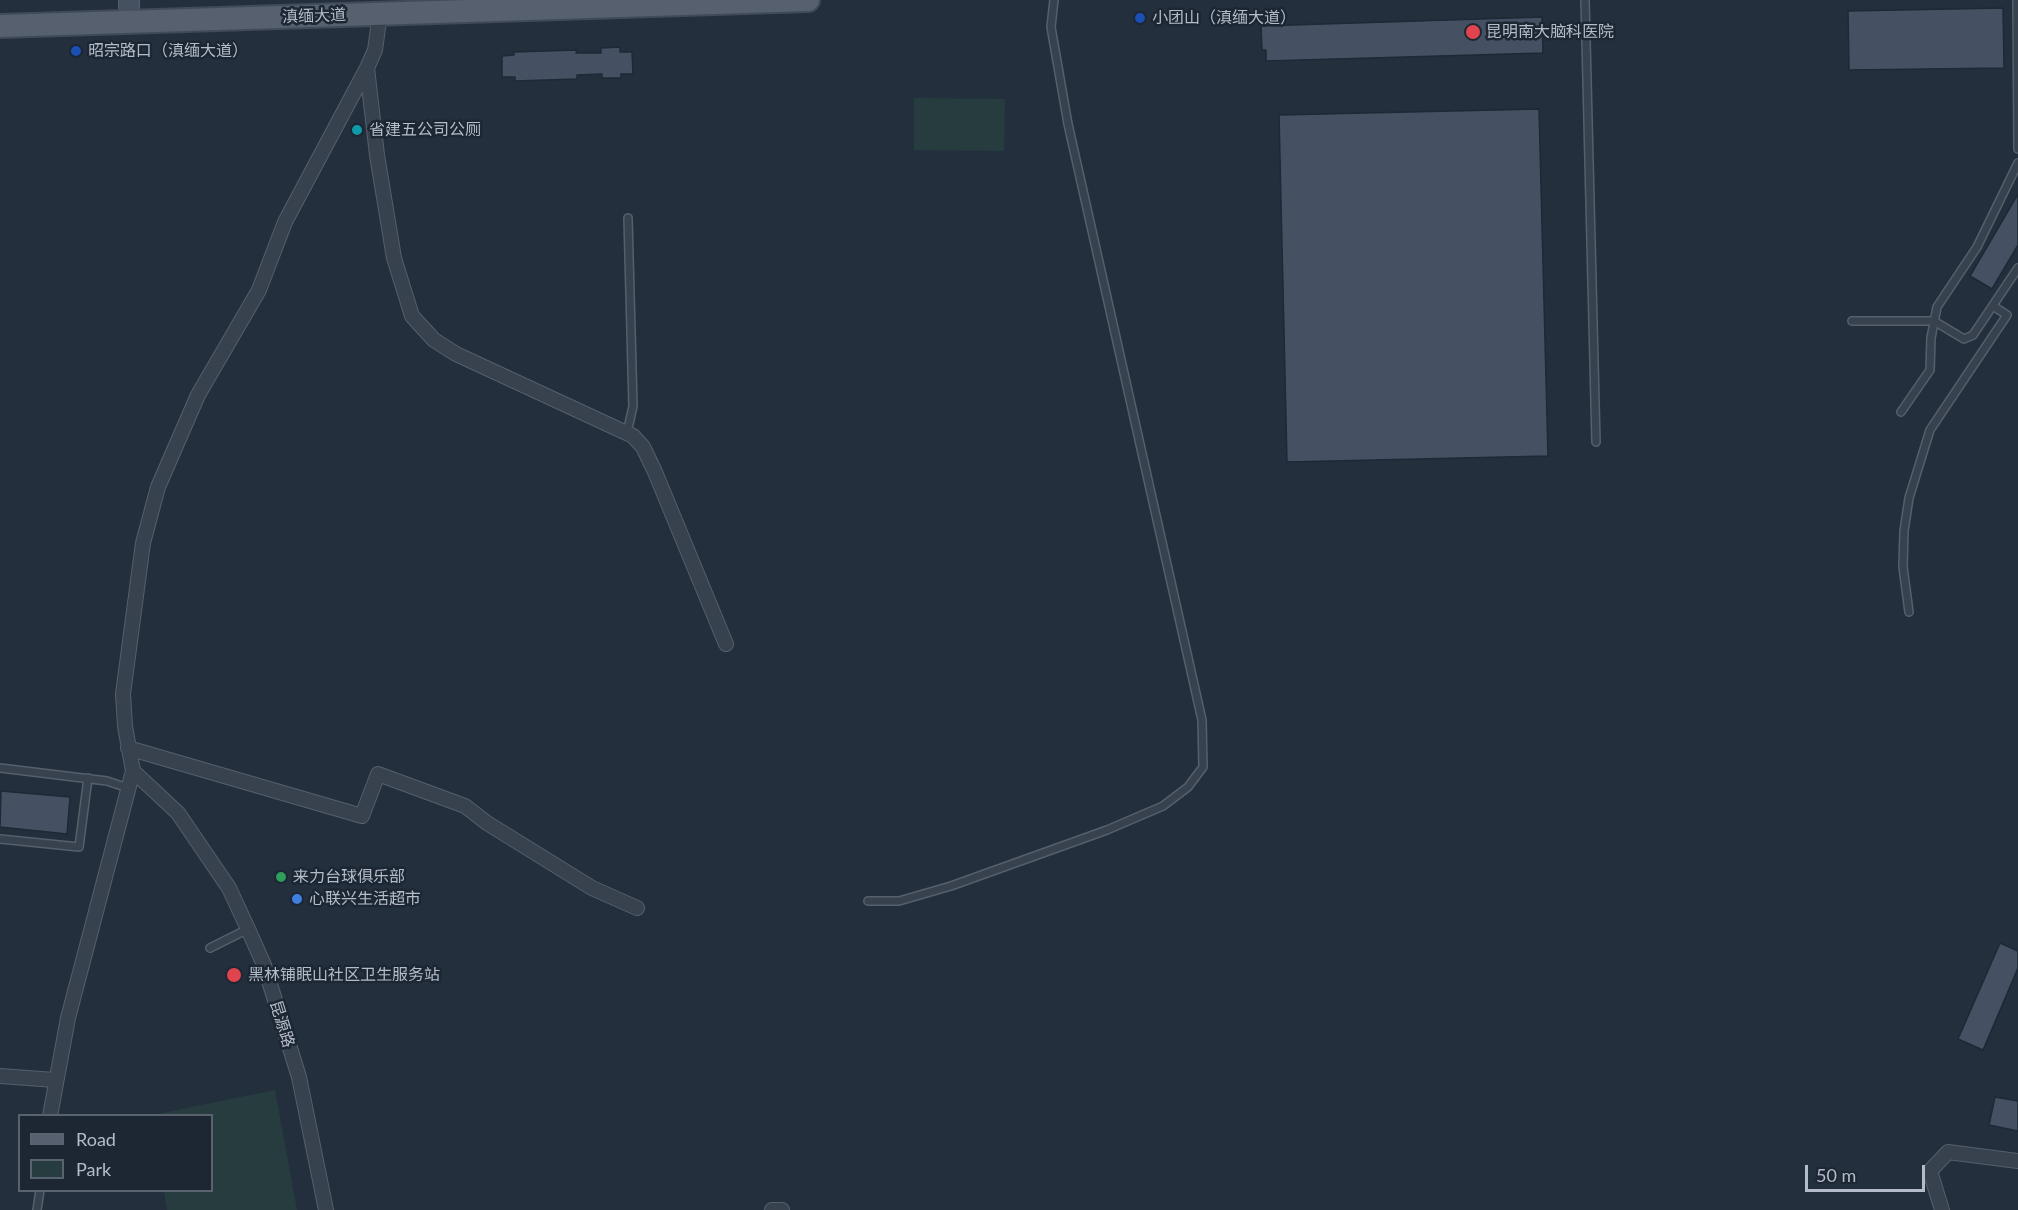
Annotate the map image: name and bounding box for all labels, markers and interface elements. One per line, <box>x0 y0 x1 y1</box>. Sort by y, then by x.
street label: 滇缅大道 <box>282 5 346 27</box>
place label: 小团山（滇缅大道） <box>1152 8 1296 28</box>
marker: 小团山（滇缅大道） <box>1133 11 1147 25</box>
place label: 昆明南大脑科医院 <box>1486 22 1614 42</box>
marker: 昆明南大脑科医院 <box>1464 23 1482 41</box>
place label: 昭宗路口（滇缅大道） <box>88 41 248 61</box>
marker: 昭宗路口（滇缅大道） <box>69 44 83 58</box>
place label: 省建五公司公厕 <box>369 120 481 140</box>
marker: 省建五公司公厕 <box>350 123 364 137</box>
place label: 来力台球俱乐部 <box>293 867 405 887</box>
marker: 来力台球俱乐部 <box>274 870 288 884</box>
place label: 心联兴生活超市 <box>309 889 421 909</box>
marker: 心联兴生活超市 <box>290 892 304 906</box>
place label: 黑林铺眠山社区卫生服务站 <box>248 965 440 985</box>
marker: 黑林铺眠山社区卫生服务站 <box>225 966 243 984</box>
street label: 昆源路 <box>266 998 298 1050</box>
legend <box>18 1114 213 1192</box>
text: Road <box>76 1128 116 1150</box>
scale bar <box>1808 1153 1928 1191</box>
text: Park <box>76 1158 111 1180</box>
text: 50 m <box>1816 1164 1856 1186</box>

